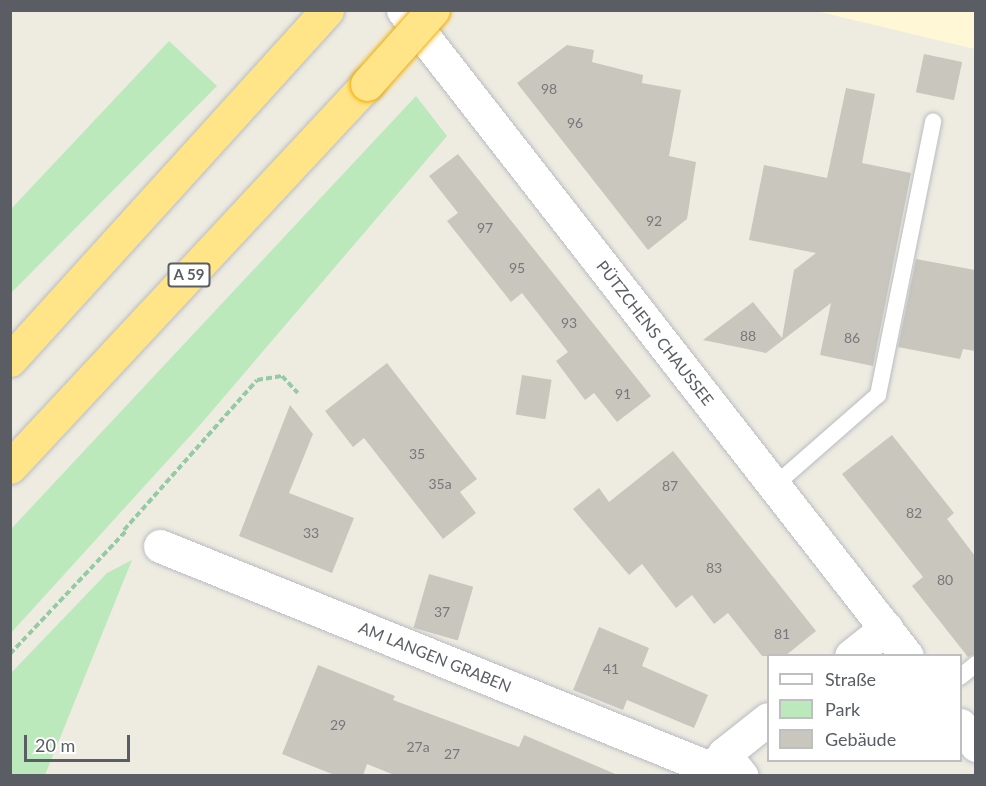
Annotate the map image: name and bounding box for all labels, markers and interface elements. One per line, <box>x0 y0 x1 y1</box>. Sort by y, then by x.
house number: 98 <box>541 81 557 97</box>
house number: 96 <box>567 115 583 131</box>
house number: 92 <box>646 213 662 229</box>
house number: 97 <box>477 220 493 236</box>
street label: PÜTZCHENS CHAUSSEE <box>593 257 717 409</box>
house number: 95 <box>509 260 525 276</box>
road number: A 59 <box>166 263 212 287</box>
house number: 93 <box>561 315 577 331</box>
house number: 88 <box>740 328 756 344</box>
house number: 86 <box>844 330 860 346</box>
house number: 91 <box>615 386 631 402</box>
house number: 35 <box>409 446 425 462</box>
house number: 35a <box>428 476 452 492</box>
house number: 87 <box>662 478 678 494</box>
house number: 82 <box>906 505 922 521</box>
house number: 33 <box>303 525 319 541</box>
house number: 83 <box>706 560 722 576</box>
house number: 80 <box>937 572 953 588</box>
house number: 37 <box>434 604 450 620</box>
street label: AM LANGEN GRABEN <box>356 618 514 696</box>
house number: 81 <box>774 626 790 642</box>
legend <box>767 654 962 762</box>
house number: 41 <box>603 661 619 677</box>
text: Straße <box>825 668 876 690</box>
text: Park <box>825 698 860 720</box>
house number: 29 <box>330 717 346 733</box>
scale bar <box>27 723 134 761</box>
text: Gebäude <box>825 728 896 750</box>
text: 20 m <box>35 734 75 756</box>
house number: 27a <box>406 739 430 755</box>
house number: 27 <box>444 746 460 762</box>

